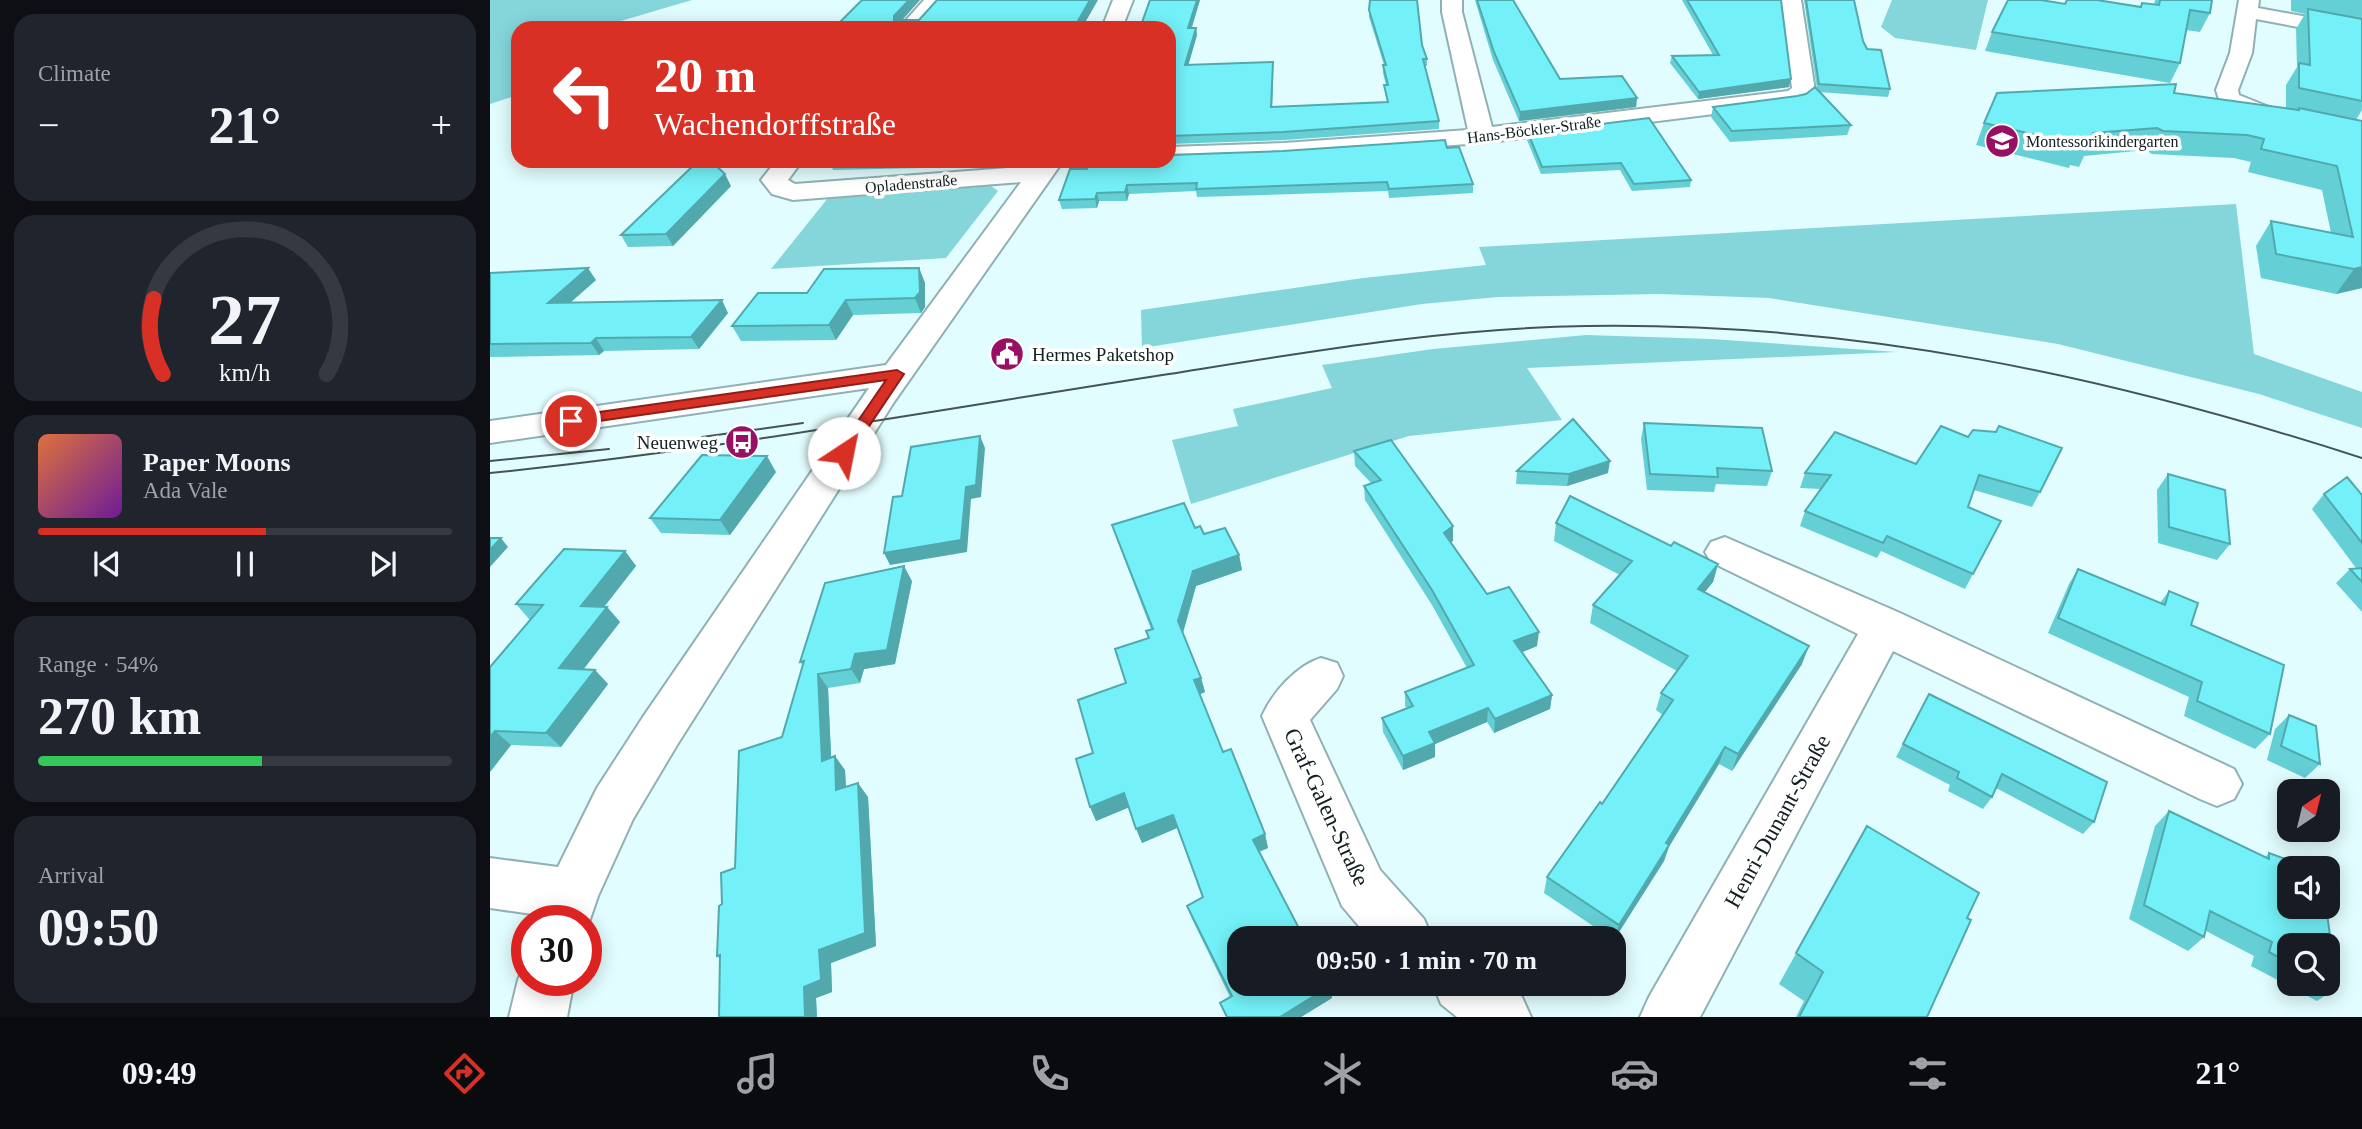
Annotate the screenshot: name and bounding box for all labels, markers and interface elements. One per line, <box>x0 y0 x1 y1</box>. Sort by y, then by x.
text: 20 m <box>654 48 756 103</box>
icon: left <box>539 49 630 140</box>
text: Climate <box>38 61 111 86</box>
text: 21° <box>209 97 281 154</box>
text: − <box>38 104 59 146</box>
text: + <box>431 104 452 146</box>
text: Wachendorffstraße <box>654 106 896 142</box>
street label: Hans-Böckler-Straße <box>1466 113 1602 146</box>
school or university icon: Montessorikindergarten <box>1983 122 2021 160</box>
place label: Montessorikindergarten <box>2026 133 2179 151</box>
street label: Opladenstraße <box>864 171 958 197</box>
text: 27 <box>209 279 281 360</box>
public building icon: Hermes Paketshop <box>988 335 1026 373</box>
place label: Hermes Paketshop <box>1032 344 1174 365</box>
text: km/h <box>219 359 271 386</box>
pin <box>541 391 601 451</box>
icon: arrive <box>552 402 590 440</box>
position arrow <box>807 416 881 490</box>
bus stop icon: Neuenweg <box>723 423 761 461</box>
place label: Neuenweg <box>637 432 718 453</box>
text: Paper Moons <box>143 448 291 477</box>
text: Ada Vale <box>143 478 228 503</box>
icon: previous <box>88 545 126 583</box>
icon: pause <box>226 545 264 583</box>
icon: next <box>364 545 402 583</box>
text: Range · 54% <box>38 652 158 677</box>
text: 270 km <box>38 688 201 745</box>
street label: Graf-Galen-Straße <box>1279 724 1374 890</box>
street label: Henri-Dunant-Straße <box>1719 730 1835 912</box>
north arrow <box>2277 779 2340 842</box>
map controls <box>2277 779 2340 996</box>
button: sound <box>2277 856 2340 919</box>
text: Arrival <box>38 863 104 888</box>
text: 09:50 <box>38 899 159 956</box>
speed limit sign: 30 <box>511 905 602 996</box>
button: search <box>2277 933 2340 996</box>
text: 09:50 · 1 min · 70 m <box>1316 946 1537 975</box>
icon: directions <box>440 1049 489 1098</box>
icon: music <box>733 1049 782 1098</box>
icon: phone <box>1025 1049 1074 1098</box>
icon: climate <box>1318 1049 1367 1098</box>
icon: car <box>1610 1049 1659 1098</box>
icon: filters <box>1903 1049 1952 1098</box>
text: 09:49 <box>122 1055 196 1091</box>
text: 21° <box>2195 1055 2240 1091</box>

